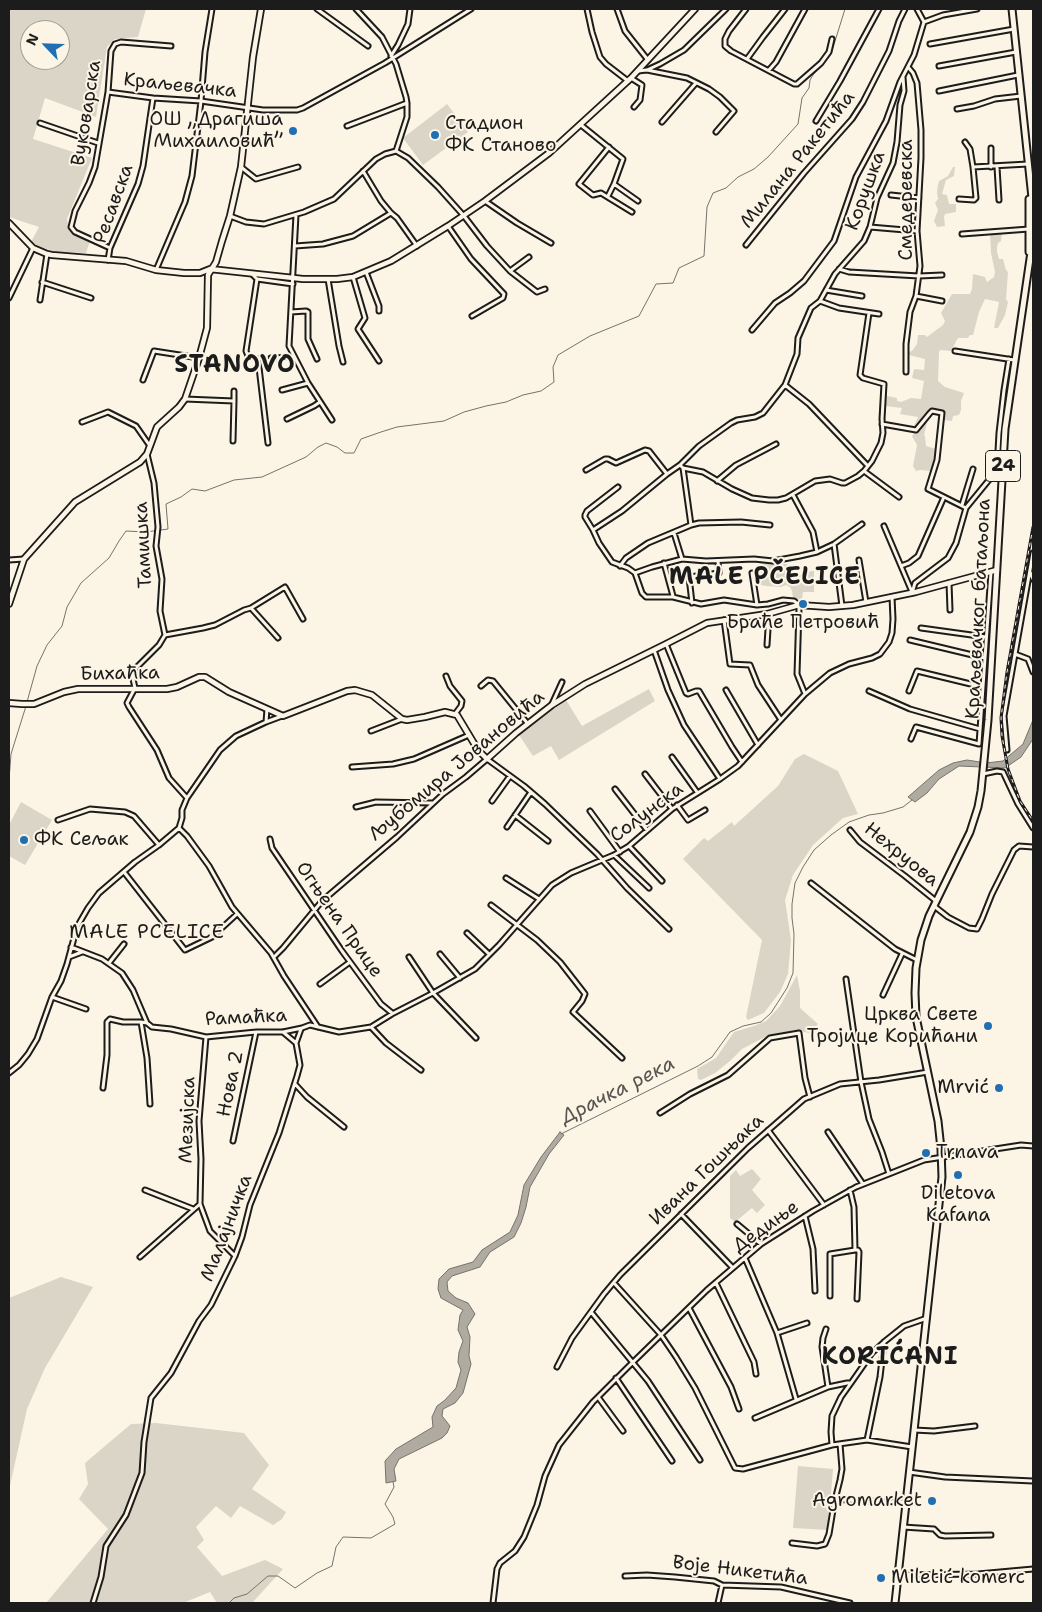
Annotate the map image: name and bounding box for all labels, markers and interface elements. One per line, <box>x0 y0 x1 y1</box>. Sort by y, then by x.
north arrow <box>20 20 70 70</box>
text: N <box>22 31 43 48</box>
street label: Вуковарска <box>67 59 107 167</box>
street label: Краљевачка <box>122 69 238 103</box>
street label: Милана Ракетића <box>736 87 860 233</box>
place label: ОШ „Драгиша Михаиловић” <box>150 109 283 153</box>
place label: Стадион ФК Станово <box>445 113 556 157</box>
marker: ОШ „Драгиша Михаиловић” <box>287 125 299 137</box>
marker: Стадион ФК Станово <box>429 129 441 141</box>
street label: Смедеревска <box>896 139 918 261</box>
street label: Корушка <box>841 148 891 234</box>
street label: Ресавска <box>89 161 139 247</box>
district label: STANOVO <box>173 352 297 380</box>
road number: 24 <box>986 451 1020 482</box>
street label: Краљевачког батаљона <box>962 498 996 720</box>
street label: Тамишка <box>130 501 158 589</box>
district label: MALE PČELICE <box>668 564 862 592</box>
marker: Браће Петровић <box>797 598 809 610</box>
place label: Браће Петровић <box>727 612 879 634</box>
street label: Бихаћка <box>80 662 160 686</box>
street label: Љубомира Јовановића <box>364 686 550 846</box>
street label: Солунска <box>606 778 688 848</box>
street label: Нехруова <box>859 818 943 892</box>
place label: ФК Сељак <box>34 829 129 851</box>
marker: ФК Сељак <box>18 834 30 846</box>
street label: Огњена Прице <box>291 858 387 982</box>
district label: MALE PCELICE <box>67 921 227 945</box>
street label: Рамаћка <box>204 1004 288 1032</box>
place label: Црква Свете Тројице Корићани <box>807 1004 978 1048</box>
marker: Црква Свете Тројице Корићани <box>982 1020 994 1032</box>
street label: Нова 2 <box>213 1049 249 1119</box>
water label: Драчка река <box>557 1052 679 1130</box>
street label: Мезијска <box>175 1076 201 1164</box>
place label: Mrvić <box>937 1077 989 1099</box>
marker: Mrvić <box>993 1082 1005 1094</box>
street label: Ивана Гошњака <box>645 1110 769 1230</box>
place label: Trnava <box>936 1142 999 1164</box>
marker: Trnava <box>920 1147 932 1159</box>
marker: Diletova Kafana <box>952 1169 964 1181</box>
street label: Малајничка <box>196 1171 258 1285</box>
place label: Diletova Kafana <box>921 1183 995 1227</box>
street label: Дедиње <box>729 1196 803 1258</box>
district label: KORIĆANI <box>821 1344 959 1372</box>
place label: Agromarket <box>812 1490 922 1512</box>
marker: Agromarket <box>926 1495 938 1507</box>
street label: Воје Никетића <box>671 1551 809 1591</box>
place label: Miletić komerc <box>891 1567 1025 1589</box>
marker: Miletić komerc <box>875 1572 887 1584</box>

